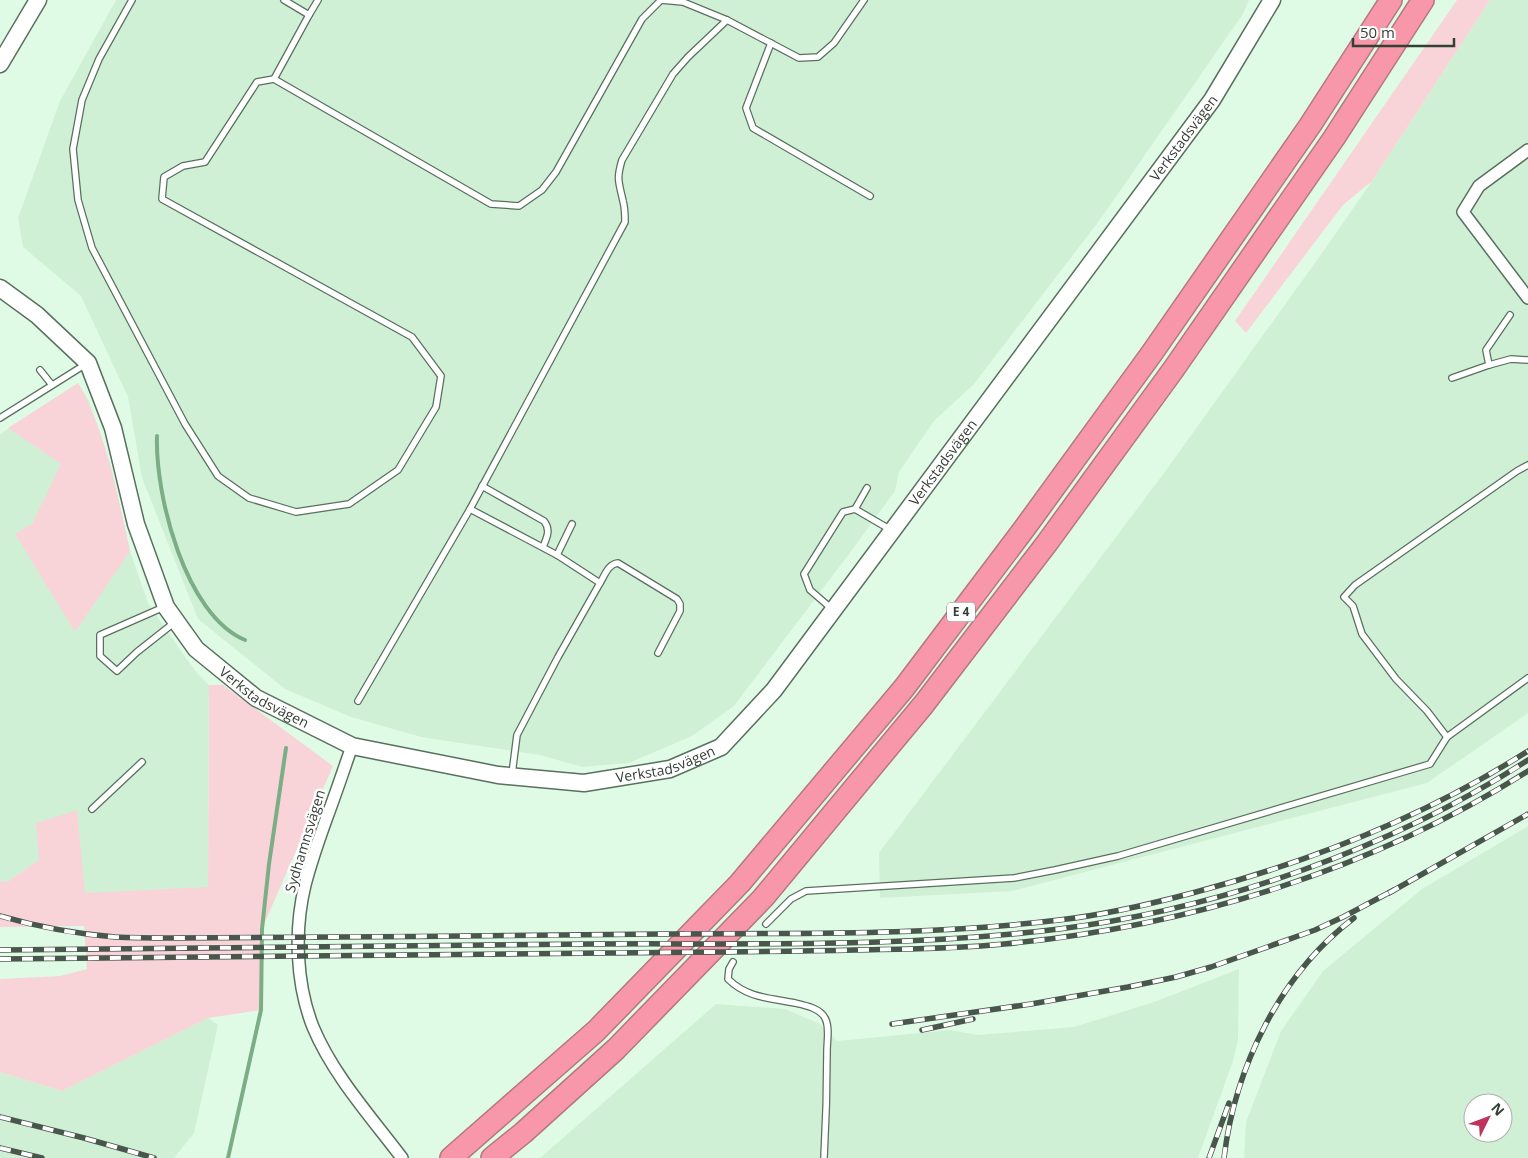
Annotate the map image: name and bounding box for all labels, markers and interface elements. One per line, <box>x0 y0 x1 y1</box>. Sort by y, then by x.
scale bar <box>1353 15 1454 47</box>
text: 50 m <box>1360 22 1395 42</box>
street label: Verkstadsvägen <box>1145 91 1222 185</box>
street label: Verkstadsvägen <box>904 415 981 509</box>
road number: E 4 <box>947 602 975 622</box>
street label: Verkstadsvägen <box>215 662 312 732</box>
street label: Verkstadsvägen <box>614 741 718 787</box>
street label: Sydhamnsvägen <box>280 787 329 895</box>
north arrow <box>1463 1093 1513 1143</box>
text: N <box>1487 1098 1509 1120</box>

